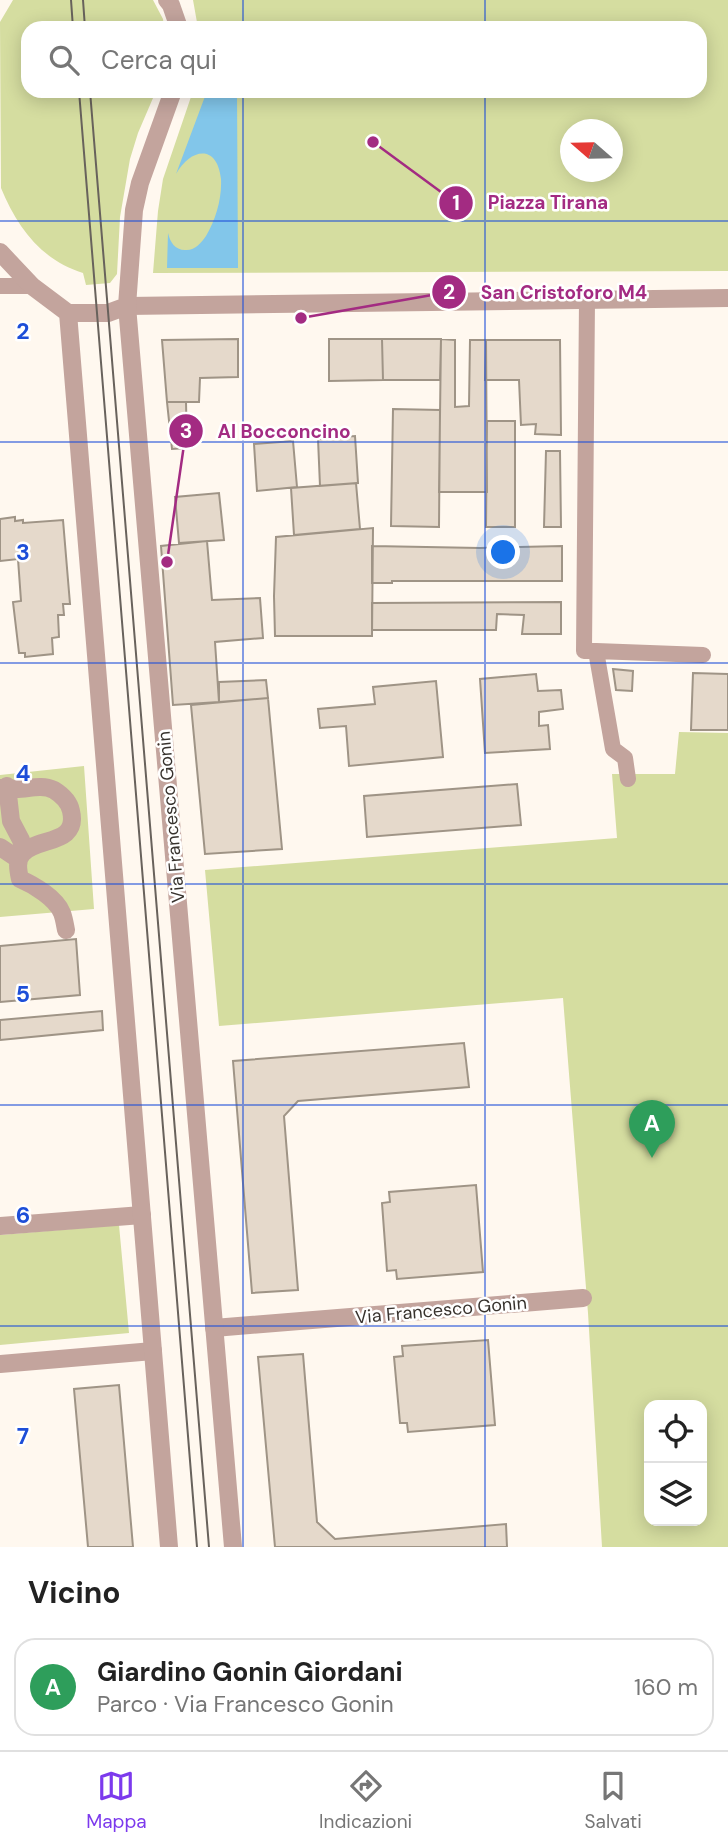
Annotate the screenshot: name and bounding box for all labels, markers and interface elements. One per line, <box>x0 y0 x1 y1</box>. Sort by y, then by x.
search box <box>21 21 707 98</box>
icon: search <box>45 41 83 79</box>
text: Cerca qui <box>101 43 217 77</box>
north arrow <box>560 119 623 182</box>
callout: Piazza Tirana <box>439 183 622 223</box>
text: 1 <box>452 189 460 217</box>
text: Piazza Tirana <box>488 190 608 215</box>
callout: San Cristoforo M4 <box>432 272 661 312</box>
text: 2 <box>443 278 455 306</box>
text: San Cristoforo M4 <box>481 280 647 305</box>
text: 2 <box>16 316 30 346</box>
callout: Al Bocconcino <box>168 411 365 451</box>
text: 3 <box>180 417 192 445</box>
text: Al Bocconcino <box>217 419 351 444</box>
your location <box>486 535 520 569</box>
text: 3 <box>16 537 30 567</box>
street label: Via Francesco Gonin <box>152 730 190 904</box>
text: 4 <box>16 758 31 788</box>
text: 5 <box>16 979 30 1009</box>
pin: A <box>629 1100 675 1158</box>
text: 6 <box>16 1200 30 1230</box>
street label: Via Francesco Gonin <box>354 1291 528 1329</box>
map controls <box>644 1400 707 1526</box>
button: locate <box>644 1400 707 1463</box>
text: 7 <box>17 1421 29 1451</box>
button: layers <box>644 1463 707 1526</box>
text: Vicino <box>28 1573 121 1612</box>
text: Giardino Gonin Giordani <box>97 1655 403 1689</box>
text: A <box>45 1672 61 1702</box>
text: 160 m <box>634 1672 698 1702</box>
text: Parco · Via Francesco Gonin <box>97 1689 394 1719</box>
tab: Mappa <box>86 1767 147 1834</box>
tab: Indicazioni <box>319 1767 412 1834</box>
tab: Salvati <box>585 1767 642 1834</box>

